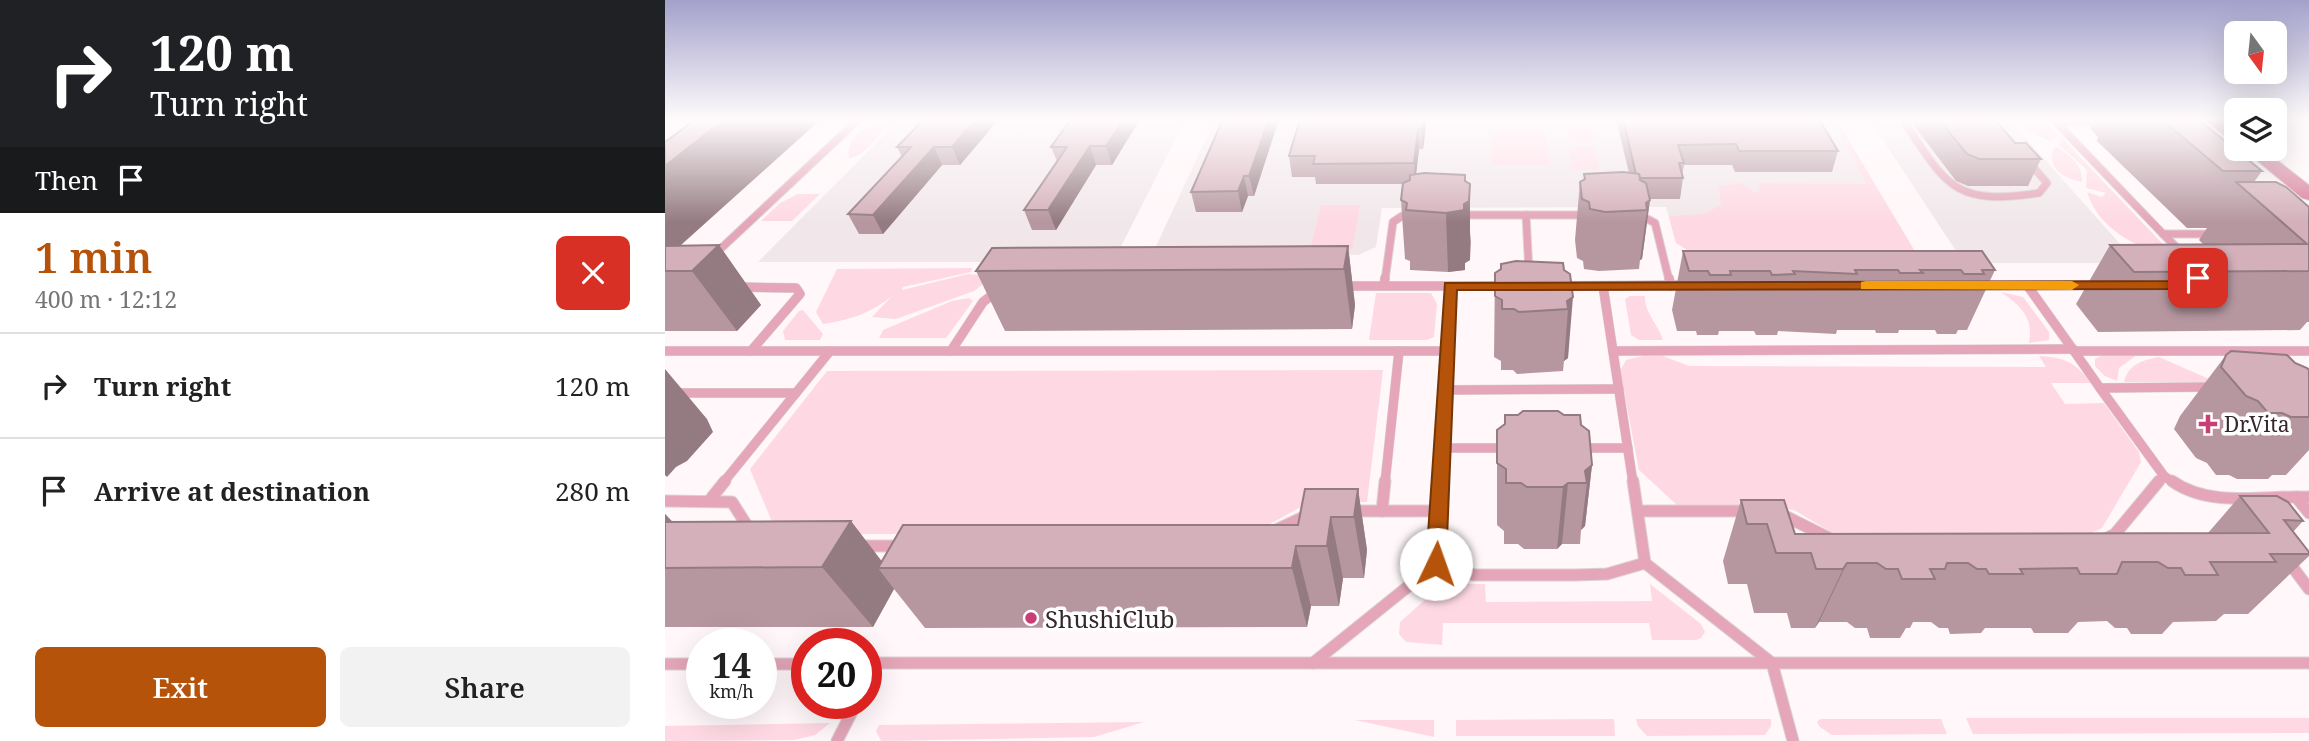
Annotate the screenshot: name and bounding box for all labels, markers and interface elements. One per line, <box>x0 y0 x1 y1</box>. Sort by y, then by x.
text: 120 m <box>150 19 294 85</box>
north arrow <box>2224 21 2287 84</box>
map controls <box>2224 21 2287 161</box>
icon: right <box>35 28 126 119</box>
text: Turn right <box>150 82 308 125</box>
button: layers <box>2224 98 2287 161</box>
icon: arrive <box>112 161 150 199</box>
text: Then <box>35 162 98 198</box>
text: 1 min <box>35 228 152 285</box>
button: close <box>556 236 630 310</box>
pin <box>2168 248 2228 308</box>
icon: arrive <box>2179 259 2217 297</box>
text: 400 m · 12:12 <box>35 283 177 315</box>
icon: right <box>35 367 73 405</box>
text: Turn right <box>94 368 231 404</box>
text: 120 m <box>555 368 630 404</box>
place label: Dr.Vita <box>2224 410 2289 438</box>
marker: Dr.Vita <box>2198 414 2218 434</box>
icon: arrive <box>35 472 73 510</box>
text: Arrive at destination <box>94 473 370 509</box>
text: 280 m <box>555 473 630 509</box>
position arrow <box>1399 527 1473 601</box>
place label: ShushiClub <box>1045 602 1174 635</box>
marker: ShushiClub <box>1023 610 1039 626</box>
speed limit sign: 20 <box>791 628 882 719</box>
text: 14 <box>712 641 751 688</box>
button: Exit <box>35 647 326 727</box>
button: Share <box>340 647 630 727</box>
text: km/h <box>709 679 754 703</box>

